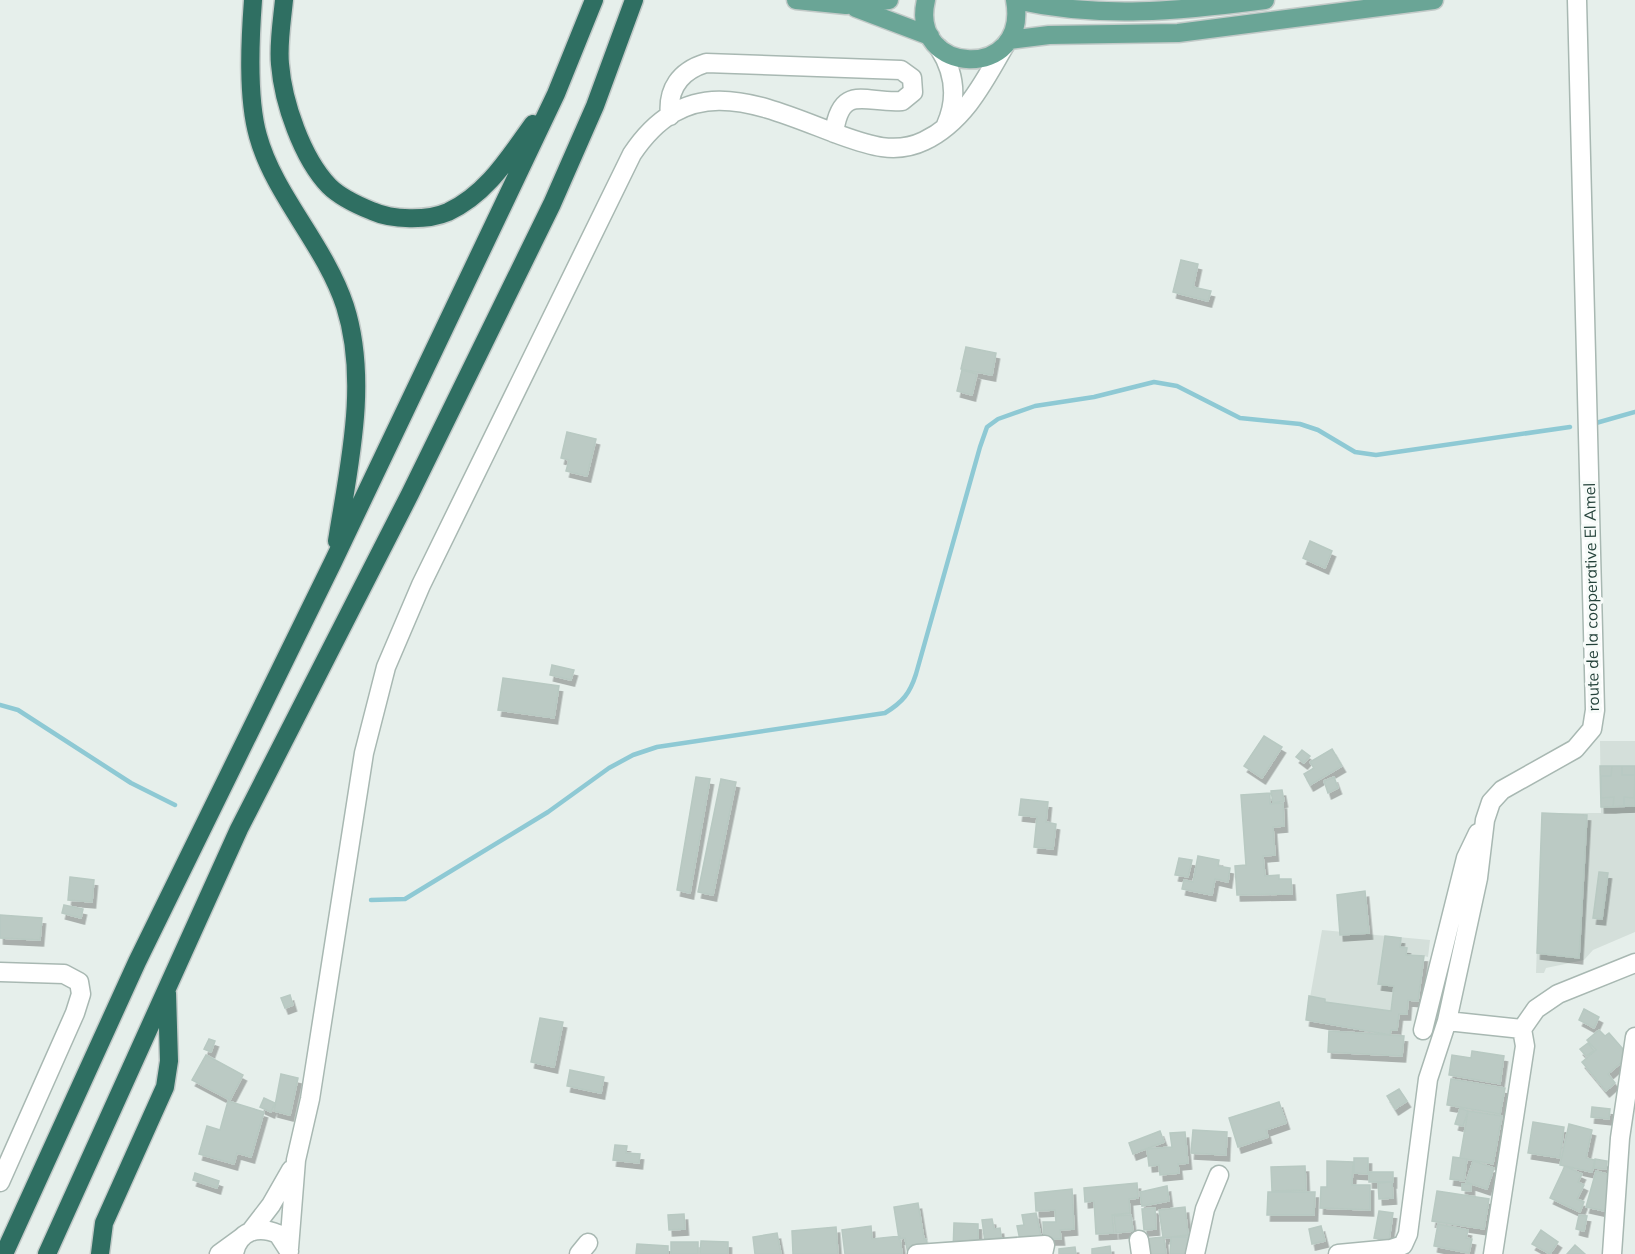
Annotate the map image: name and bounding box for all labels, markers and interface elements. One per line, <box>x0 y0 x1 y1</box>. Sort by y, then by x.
street label: route de la cooperative El Amel <box>1579 483 1603 711</box>

